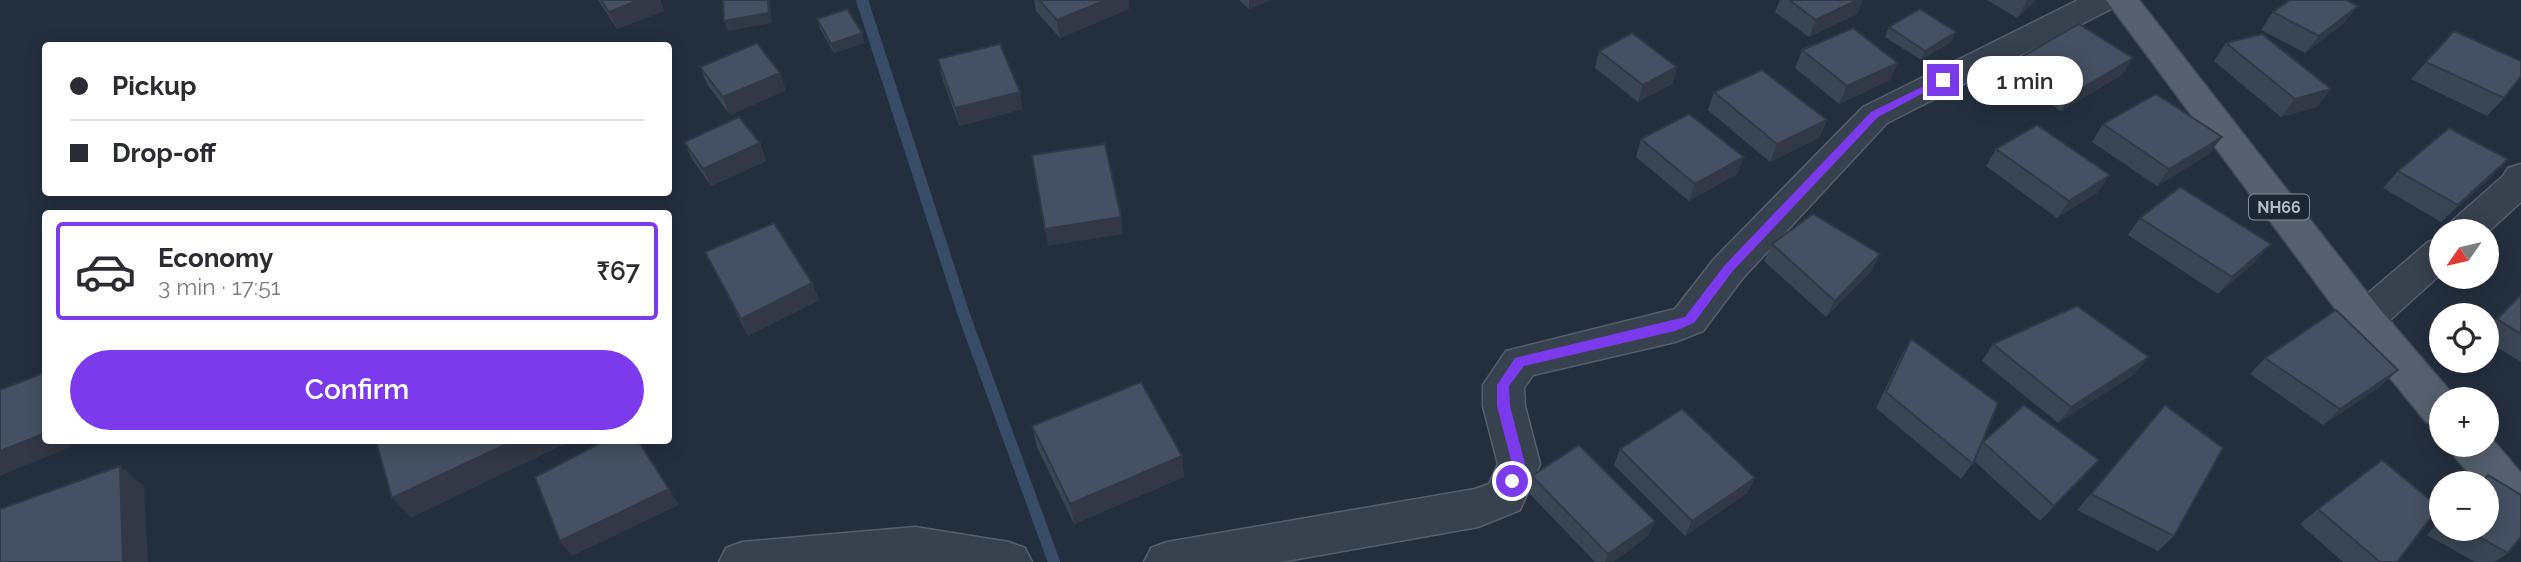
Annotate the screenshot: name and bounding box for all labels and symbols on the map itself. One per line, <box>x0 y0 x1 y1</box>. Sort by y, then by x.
callout: 1 min <box>1968 56 2083 104</box>
route end <box>1927 64 1959 96</box>
road number: NH66 <box>2249 195 2309 220</box>
north arrow <box>2429 219 2499 289</box>
route start <box>1496 465 1528 497</box>

